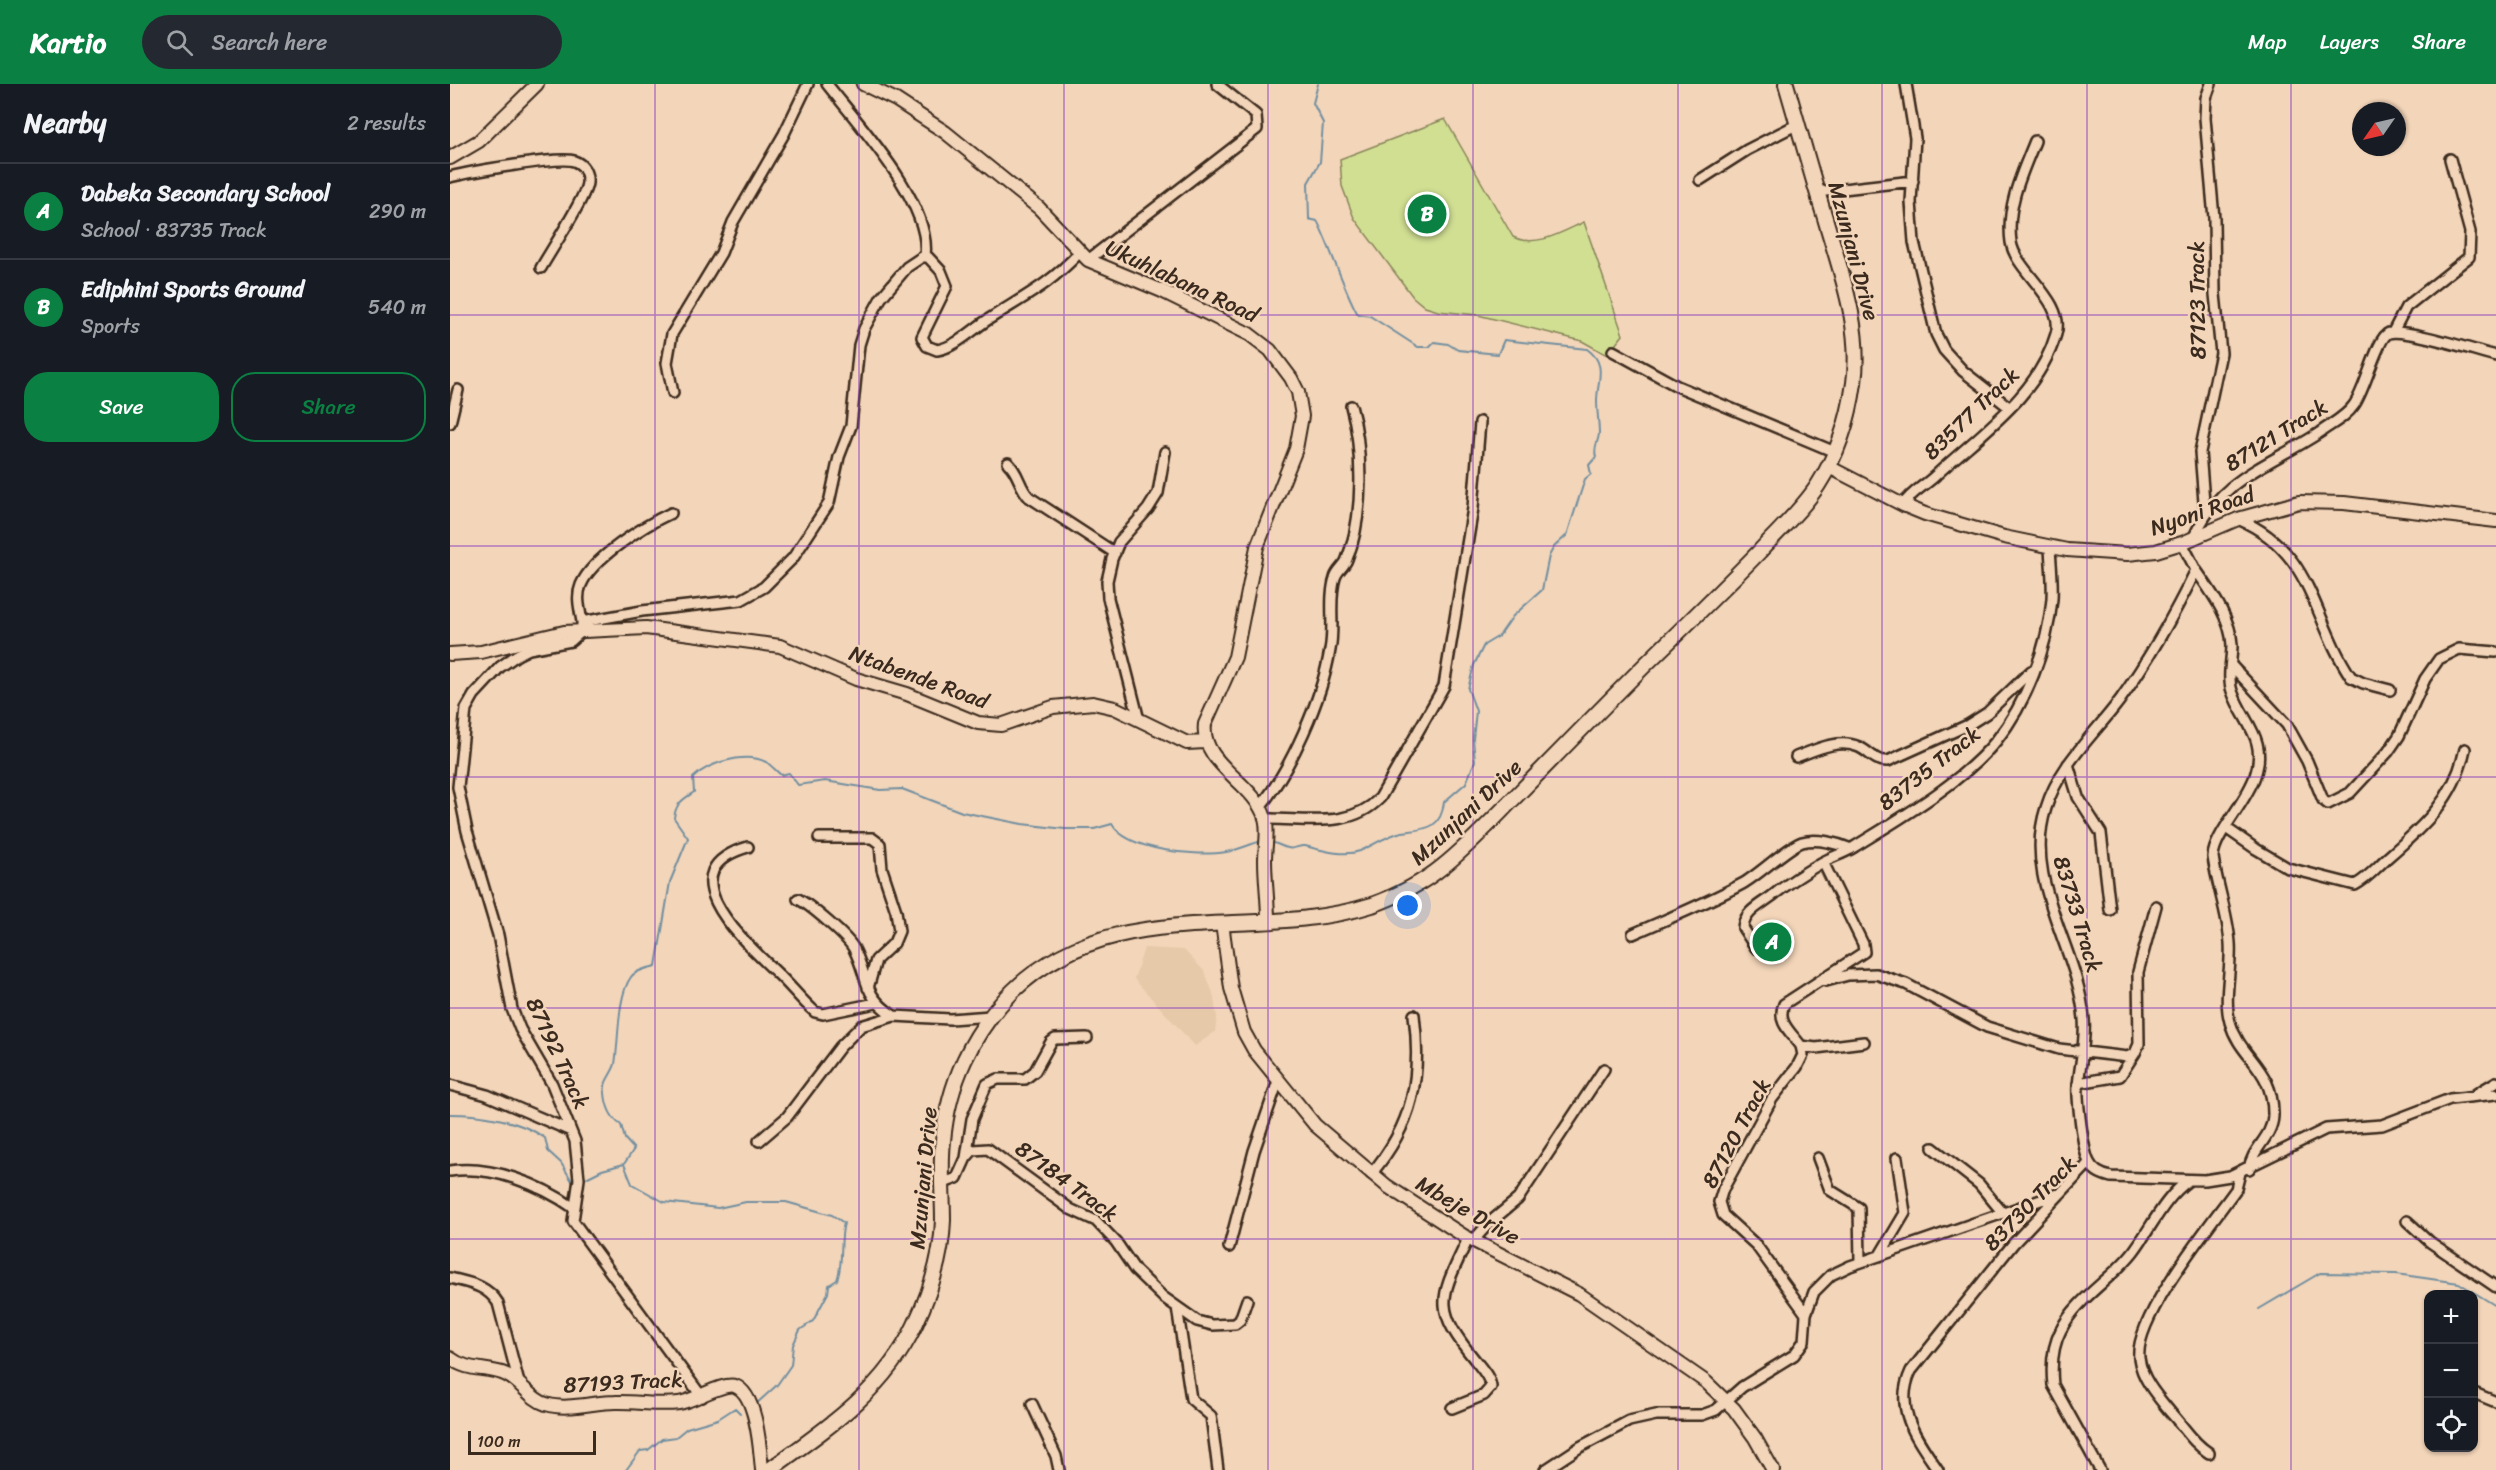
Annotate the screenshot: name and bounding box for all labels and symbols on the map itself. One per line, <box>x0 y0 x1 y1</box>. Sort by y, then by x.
north arrow <box>2352 102 2406 156</box>
street label: Mzunjani Drive <box>1817 177 1891 325</box>
pin: B <box>1408 192 1446 236</box>
street label: Ukuhlabana Road <box>1099 228 1267 334</box>
street label: 87123 Track <box>2176 240 2218 360</box>
street label: 83577 Track <box>1913 356 2029 470</box>
street label: 87121 Track <box>2216 388 2336 482</box>
street label: Nyoni Road <box>2144 474 2261 547</box>
street label: Ntabende Road <box>844 634 996 721</box>
street label: 83735 Track <box>1869 715 1989 821</box>
street label: Mzunjani Drive <box>1400 749 1532 875</box>
street label: 83733 Track <box>2042 851 2114 977</box>
your location <box>1393 891 1422 920</box>
pin: A <box>1752 920 1792 964</box>
street label: 87192 Track <box>515 990 601 1116</box>
street label: 87120 Track <box>1690 1071 1782 1195</box>
street label: Mzunjani Drive <box>897 1105 949 1251</box>
street label: 87184 Track <box>1007 1130 1127 1232</box>
street label: 83730 Track <box>1973 1145 2087 1261</box>
street label: Mbeje Drive <box>1408 1164 1528 1256</box>
street label: 87193 Track <box>562 1359 684 1405</box>
scale bar <box>468 1428 596 1456</box>

